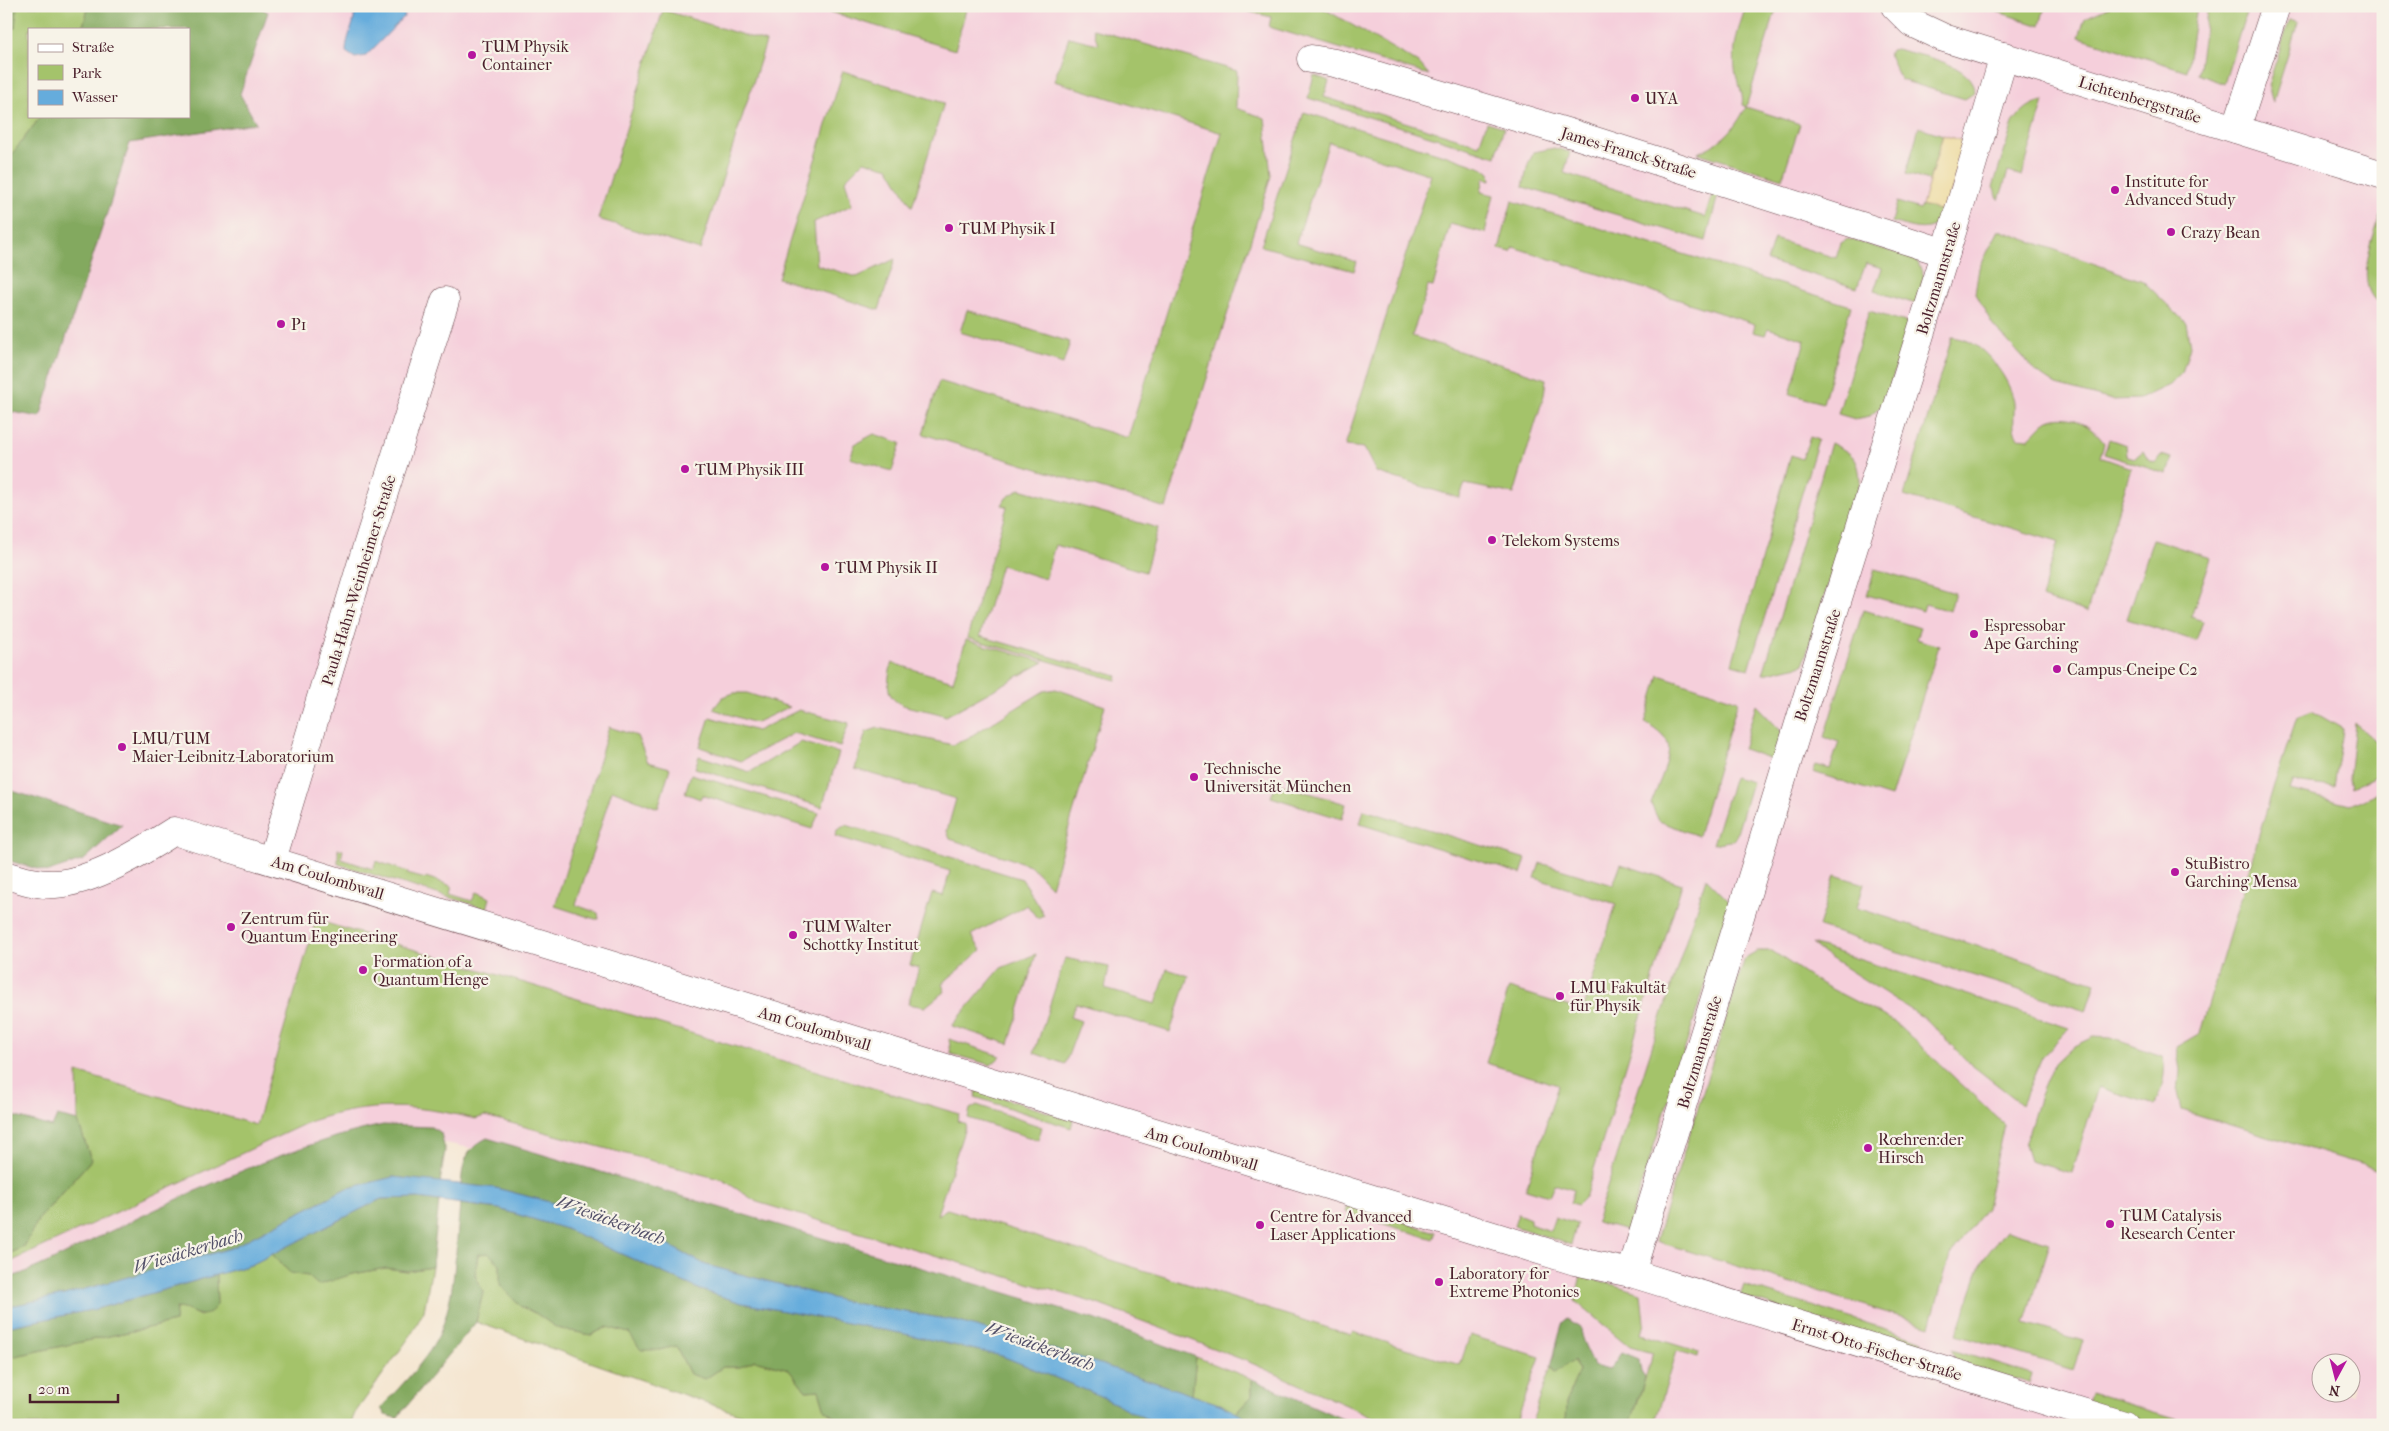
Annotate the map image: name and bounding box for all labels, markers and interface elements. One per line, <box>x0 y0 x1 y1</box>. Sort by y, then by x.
legend <box>28 28 190 118</box>
place label: TUM Physik Container <box>482 37 569 74</box>
text: Straße <box>72 38 115 56</box>
marker: TUM Physik Container <box>466 49 478 61</box>
text: Park <box>72 64 102 82</box>
street label: Lichtenbergstraße <box>2076 72 2203 127</box>
text: Wasser <box>71 88 118 106</box>
place label: UYA <box>1645 89 1679 108</box>
marker: UYA <box>1629 92 1641 104</box>
street label: James-Franck-Straße <box>1557 122 1699 182</box>
place label: Institute for Advanced Study <box>2124 172 2236 209</box>
marker: Institute for Advanced Study <box>2109 184 2121 196</box>
place label: TUM Physik I <box>959 219 1055 238</box>
street label: Boltzmannstraße <box>1912 219 1965 337</box>
marker: TUM Physik I <box>943 222 955 234</box>
place label: Crazy Bean <box>2181 223 2261 242</box>
marker: Crazy Bean <box>2165 226 2177 238</box>
place label: P1 <box>291 315 306 334</box>
marker: P1 <box>275 318 287 330</box>
place label: TUM Physik III <box>695 460 804 479</box>
marker: TUM Physik III <box>679 463 691 475</box>
street label: Paula-Hahn-Weinheimer-Straße <box>317 472 400 688</box>
place label: Telekom Systems <box>1502 531 1619 550</box>
marker: Telekom Systems <box>1486 534 1498 546</box>
place label: TUM Physik II <box>835 558 938 577</box>
marker: TUM Physik II <box>819 561 831 573</box>
street label: Boltzmannstraße <box>1790 606 1845 724</box>
place label: Espressobar Ape Garching <box>1983 616 2079 653</box>
marker: Espressobar Ape Garching <box>1968 628 1980 640</box>
place label: Campus-Cneipe C2 <box>2067 660 2198 679</box>
marker: Campus-Cneipe C2 <box>2051 663 2063 675</box>
place label: LMU/TUM Maier-Leibnitz-Laboratorium <box>132 729 335 766</box>
marker: LMU/TUM Maier-Leibnitz-Laboratorium <box>116 741 128 753</box>
place label: Technische Universität München <box>1204 759 1352 796</box>
marker: Technische Universität München <box>1188 771 1200 783</box>
street label: Am Coulombwall <box>268 851 387 904</box>
place label: StuBistro Garching Mensa <box>2185 854 2298 891</box>
marker: StuBistro Garching Mensa <box>2169 866 2181 878</box>
place label: Zentrum für Quantum Engineering <box>241 909 398 946</box>
place label: TUM Walter Schottky Institut <box>803 917 919 954</box>
marker: Zentrum für Quantum Engineering <box>225 921 237 933</box>
marker: TUM Walter Schottky Institut <box>787 929 799 941</box>
place label: Formation of a Quantum Henge <box>373 952 489 989</box>
marker: Formation of a Quantum Henge <box>357 964 369 976</box>
place label: LMU Fakultät für Physik <box>1570 978 1667 1015</box>
marker: LMU Fakultät für Physik <box>1554 990 1566 1002</box>
street label: Boltzmannstraße <box>1673 993 1726 1111</box>
street label: Am Coulombwall <box>755 1002 874 1055</box>
street label: Am Coulombwall <box>1142 1122 1261 1175</box>
place label: Rœhren:der Hirsch <box>1878 1130 1964 1167</box>
marker: Rœhren:der Hirsch <box>1862 1142 1874 1154</box>
water label: Wiesäckerbach <box>554 1191 668 1250</box>
place label: TUM Catalysis Research Center <box>2120 1206 2235 1243</box>
place label: Centre for Advanced Laser Applications <box>1270 1207 1412 1244</box>
marker: TUM Catalysis Research Center <box>2104 1218 2116 1230</box>
marker: Centre for Advanced Laser Applications <box>1254 1219 1266 1231</box>
water label: Wiesäckerbach <box>131 1225 246 1278</box>
place label: Laboratory for Extreme Photonics <box>1449 1264 1579 1301</box>
marker: Laboratory for Extreme Photonics <box>1433 1276 1445 1288</box>
street label: Ernst-Otto-Fischer-Straße <box>1790 1315 1964 1384</box>
water label: Wiesäckerbach <box>983 1317 1097 1376</box>
north arrow <box>2312 1354 2362 1404</box>
scale bar <box>30 1371 118 1403</box>
text: 20 m <box>38 1380 70 1398</box>
text: N <box>2328 1381 2341 1399</box>

